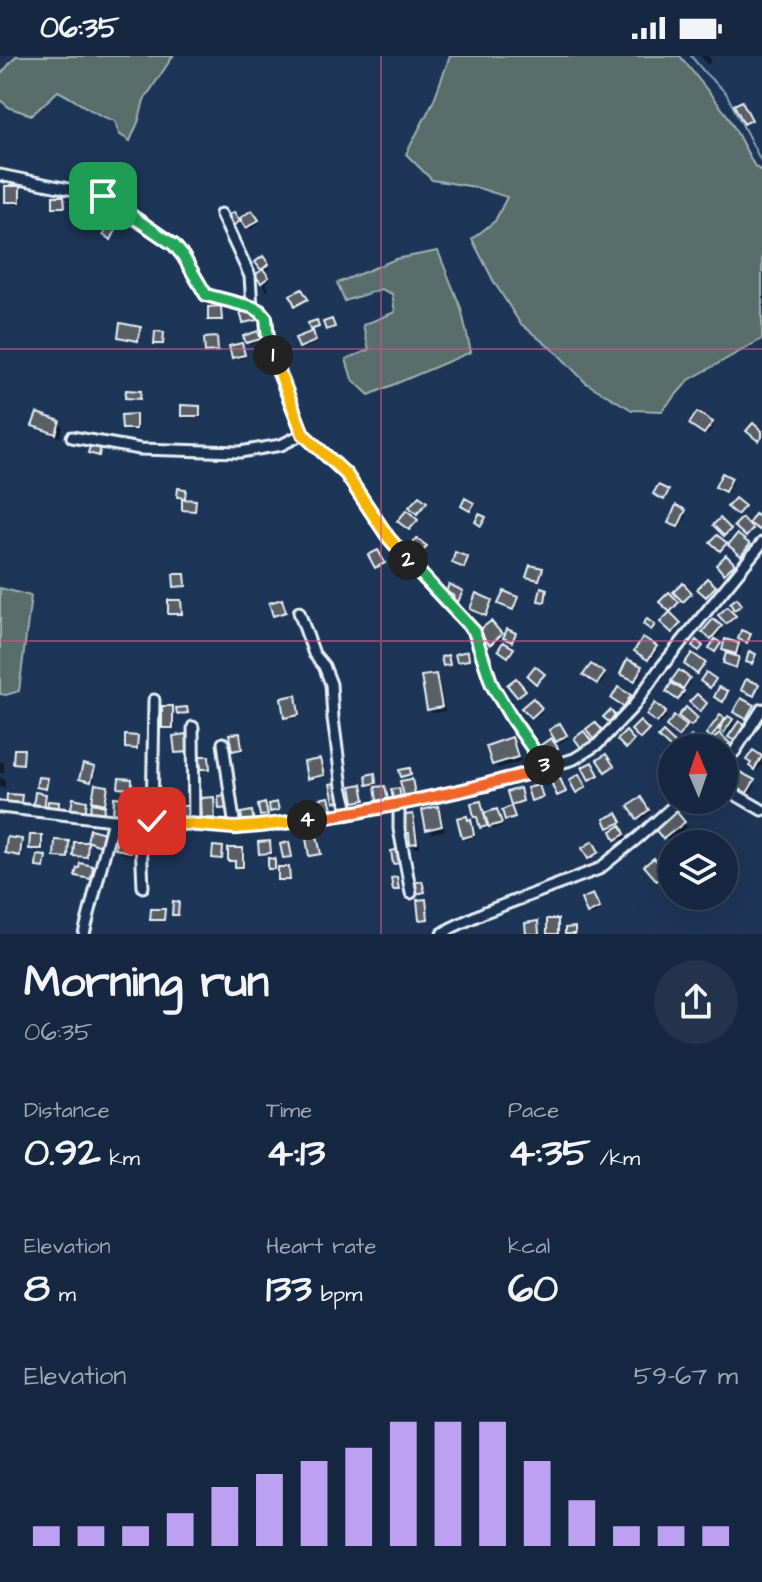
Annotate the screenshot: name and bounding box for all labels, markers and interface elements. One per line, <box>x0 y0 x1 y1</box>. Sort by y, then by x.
text: 06:35 <box>40 7 119 49</box>
pin <box>69 162 137 230</box>
icon: arrive <box>81 174 125 218</box>
pin: 1 <box>253 335 293 375</box>
text: 1 <box>272 339 274 370</box>
pin: 2 <box>388 540 428 580</box>
text: 2 <box>402 544 414 575</box>
north arrow <box>658 734 738 814</box>
map controls <box>658 734 738 910</box>
pin: 3 <box>524 745 564 785</box>
text: 3 <box>538 749 550 780</box>
pin <box>118 787 186 855</box>
icon: check <box>130 799 174 843</box>
pin: 4 <box>287 800 327 840</box>
text: 4 <box>300 804 314 835</box>
button: layers <box>658 830 738 910</box>
text: Morning run <box>24 953 269 1014</box>
button: share <box>654 960 738 1044</box>
text: 06:35 <box>24 1014 93 1050</box>
text: Distance <box>24 1095 110 1126</box>
text: Time <box>266 1095 312 1126</box>
text: Pace <box>508 1095 559 1126</box>
text: 0.92 <box>24 1126 101 1181</box>
text: 4:13 <box>266 1126 325 1181</box>
text: 4:35 <box>508 1126 591 1181</box>
text: km <box>101 1143 140 1174</box>
text: /km <box>591 1143 640 1174</box>
text: Elevation <box>24 1231 111 1262</box>
text: Heart rate <box>266 1231 376 1262</box>
text: kcal <box>508 1231 550 1262</box>
text: 8 <box>24 1262 50 1317</box>
text: 133 <box>266 1262 312 1317</box>
text: 60 <box>508 1262 558 1317</box>
text: m <box>50 1279 76 1310</box>
text: bpm <box>312 1279 362 1310</box>
text: Elevation <box>24 1358 126 1394</box>
text: 59–67 m <box>634 1358 738 1394</box>

